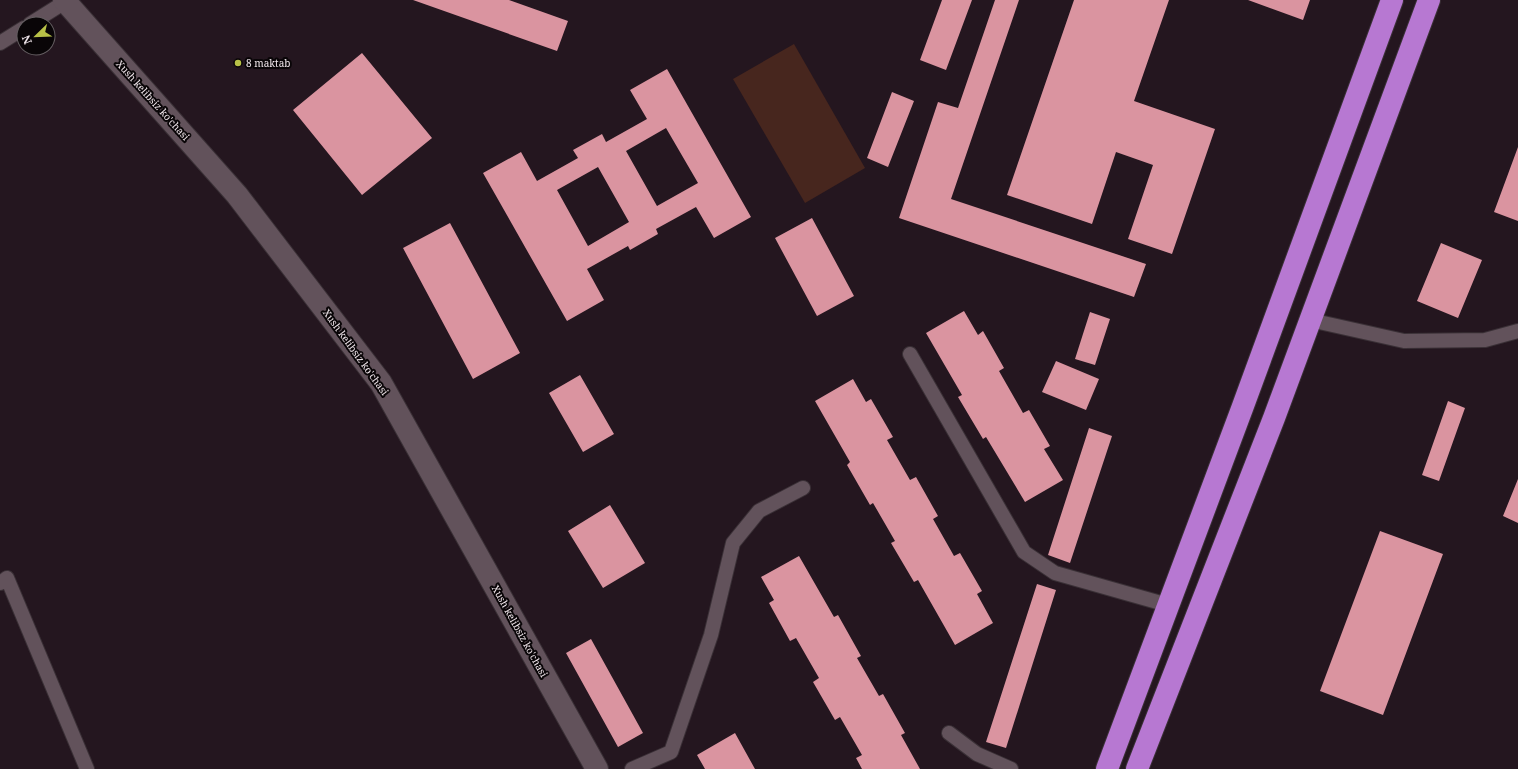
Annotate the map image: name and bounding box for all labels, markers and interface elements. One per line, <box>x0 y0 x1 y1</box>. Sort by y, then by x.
north arrow <box>16 16 56 56</box>
text: N <box>18 33 35 47</box>
place label: 8 maktab <box>246 56 290 70</box>
street label: Xush kelibsiz ko'chasi <box>113 57 193 144</box>
marker: 8 maktab <box>233 58 243 68</box>
street label: Xush kelibsiz ko'chasi <box>320 306 392 399</box>
street label: Xush kelibsiz ko'chasi <box>489 582 552 680</box>

